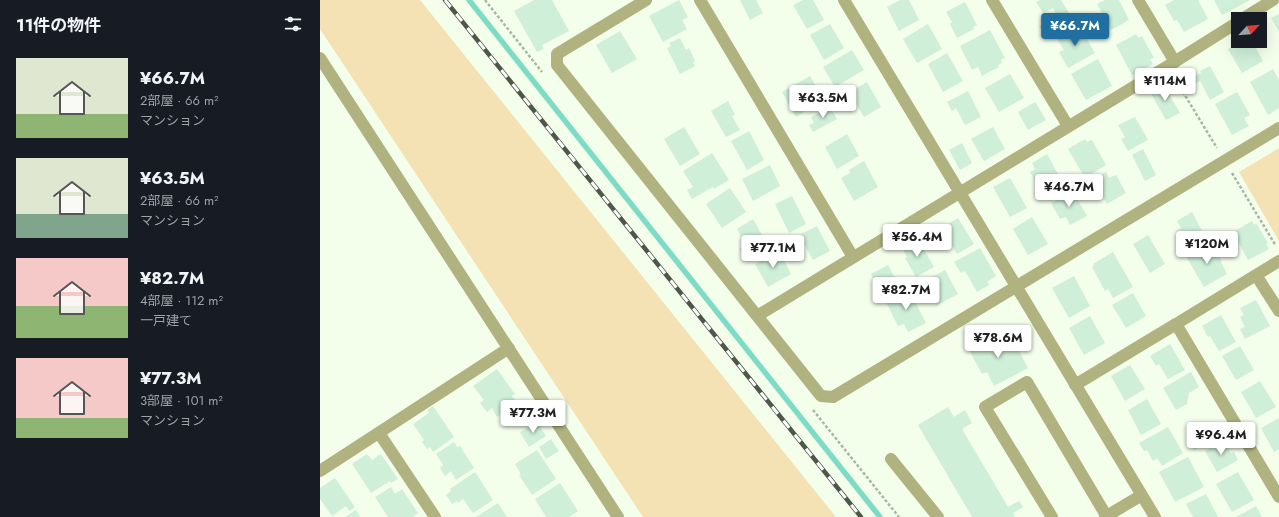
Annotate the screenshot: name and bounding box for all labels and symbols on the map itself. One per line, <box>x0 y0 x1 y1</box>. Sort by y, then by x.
north arrow <box>1231 12 1267 48</box>
pin: ¥66.7M <box>1042 13 1108 47</box>
pin: ¥114M <box>1137 68 1193 102</box>
pin: ¥63.5M <box>790 85 856 119</box>
pin: ¥46.7M <box>1036 174 1102 208</box>
pin: ¥56.4M <box>884 224 950 258</box>
pin: ¥120M <box>1179 231 1235 265</box>
pin: ¥77.1M <box>740 235 806 269</box>
pin: ¥82.7M <box>873 277 939 311</box>
pin: ¥78.6M <box>965 325 1031 359</box>
pin: ¥77.3M <box>500 400 566 434</box>
pin: ¥96.4M <box>1188 422 1254 456</box>

